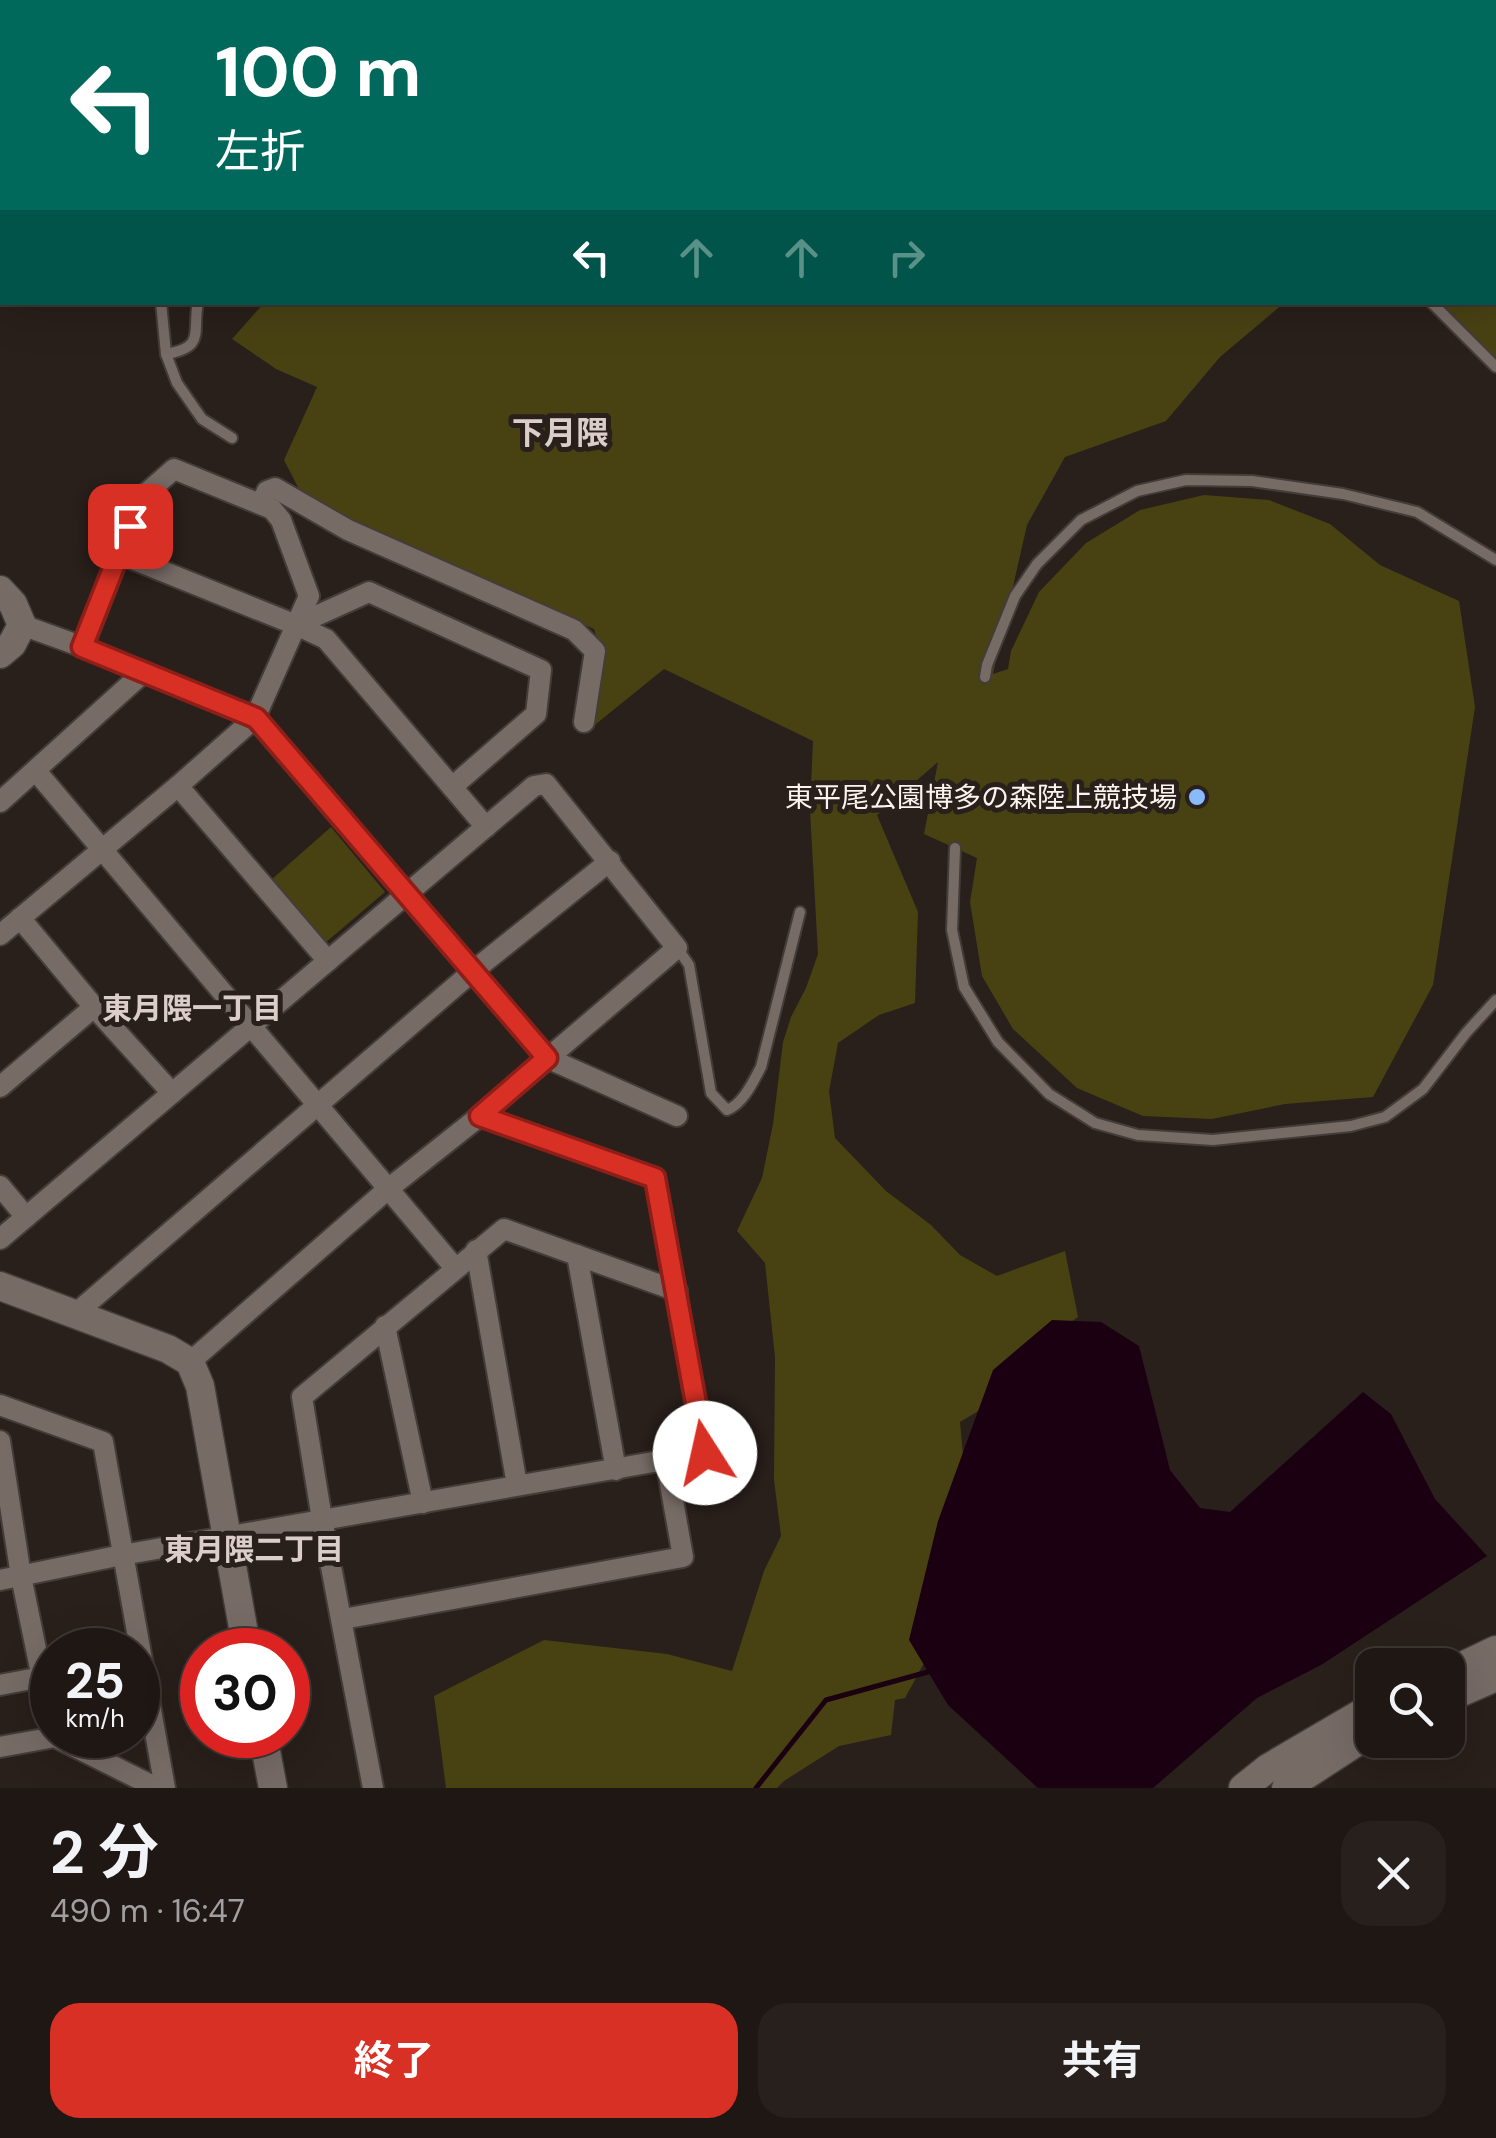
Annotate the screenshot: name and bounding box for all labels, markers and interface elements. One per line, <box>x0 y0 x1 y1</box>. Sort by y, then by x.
text: 100 m <box>215 27 421 118</box>
icon: left <box>50 40 180 170</box>
text: 左折 <box>215 122 305 181</box>
icon: left <box>564 230 619 285</box>
icon: ahead <box>669 230 724 285</box>
icon: ahead <box>774 230 829 285</box>
icon: right <box>879 230 934 285</box>
district label: 下月隈 <box>512 412 608 454</box>
pin <box>88 484 173 569</box>
icon: arrive <box>103 499 158 554</box>
place label: 東平尾公園博多の森陸上競技場 <box>785 779 1177 816</box>
marker: 東平尾公園博多の森陸上競技場 <box>1186 786 1208 808</box>
district label: 東月隈一丁目 <box>102 989 282 1028</box>
position arrow <box>653 1401 757 1505</box>
district label: 東月隈二丁目 <box>164 1530 344 1569</box>
speed limit sign: 30 <box>180 1628 310 1758</box>
text: 25 <box>65 1648 125 1714</box>
map controls <box>1355 1648 1465 1758</box>
button: search <box>1355 1648 1465 1758</box>
text: km/h <box>65 1702 125 1735</box>
text: 2 分 <box>50 1813 159 1892</box>
button: close <box>1341 1821 1446 1926</box>
text: 490 m · 16:47 <box>50 1890 245 1932</box>
button: 終了 <box>50 2003 738 2118</box>
button: 共有 <box>758 2003 1446 2118</box>

